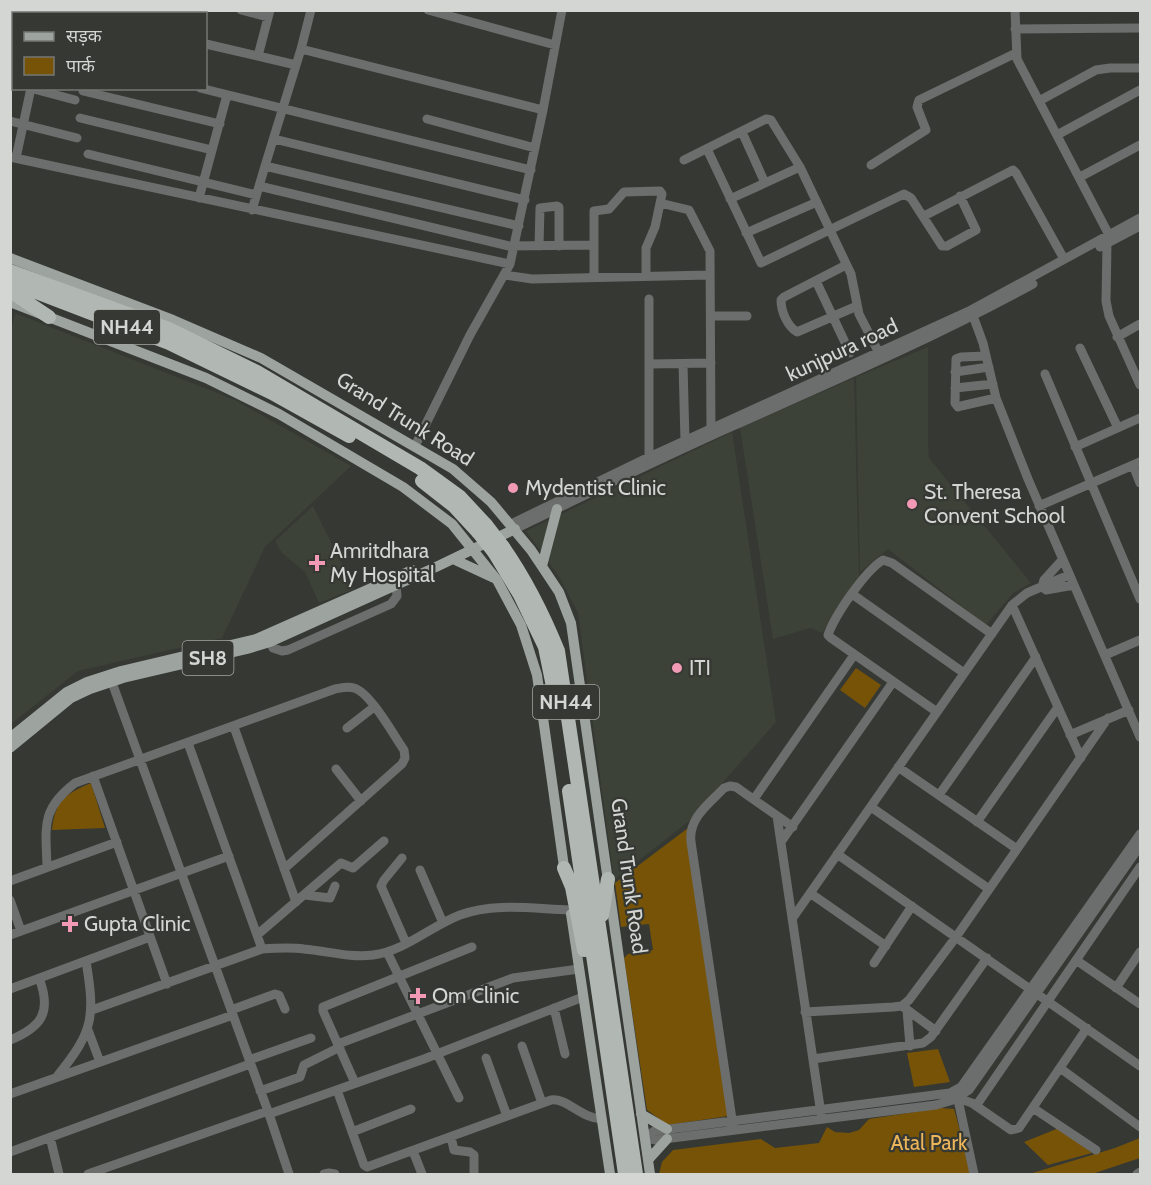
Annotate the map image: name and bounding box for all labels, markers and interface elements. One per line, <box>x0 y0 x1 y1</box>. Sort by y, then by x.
legend <box>12 12 207 90</box>
text: सड़क <box>66 25 103 47</box>
text: पार्क <box>66 55 96 77</box>
road number: NH44 <box>94 310 160 344</box>
street label: kunjpura road <box>782 313 902 387</box>
street label: Grand Trunk Road <box>332 366 479 471</box>
place label: Mydentist Clinic <box>525 475 666 500</box>
place label: St. Theresa Convent School <box>924 479 1065 528</box>
marker: Mydentist Clinic <box>506 481 520 495</box>
marker: St. Theresa Convent School <box>905 497 919 511</box>
place label: Amritdhara My Hospital <box>330 538 435 587</box>
marker: Amritdhara My Hospital <box>308 554 326 572</box>
road number: SH8 <box>182 641 234 675</box>
place label: ITI <box>689 655 711 680</box>
marker: ITI <box>670 661 684 675</box>
road number: NH44 <box>533 685 599 719</box>
street label: Grand Trunk Road <box>606 796 653 955</box>
place label: Gupta Clinic <box>84 911 190 936</box>
marker: Gupta Clinic <box>61 915 79 933</box>
place label: Om Clinic <box>432 983 519 1008</box>
marker: Om Clinic <box>409 987 427 1005</box>
park label: Atal Park <box>890 1130 968 1155</box>

